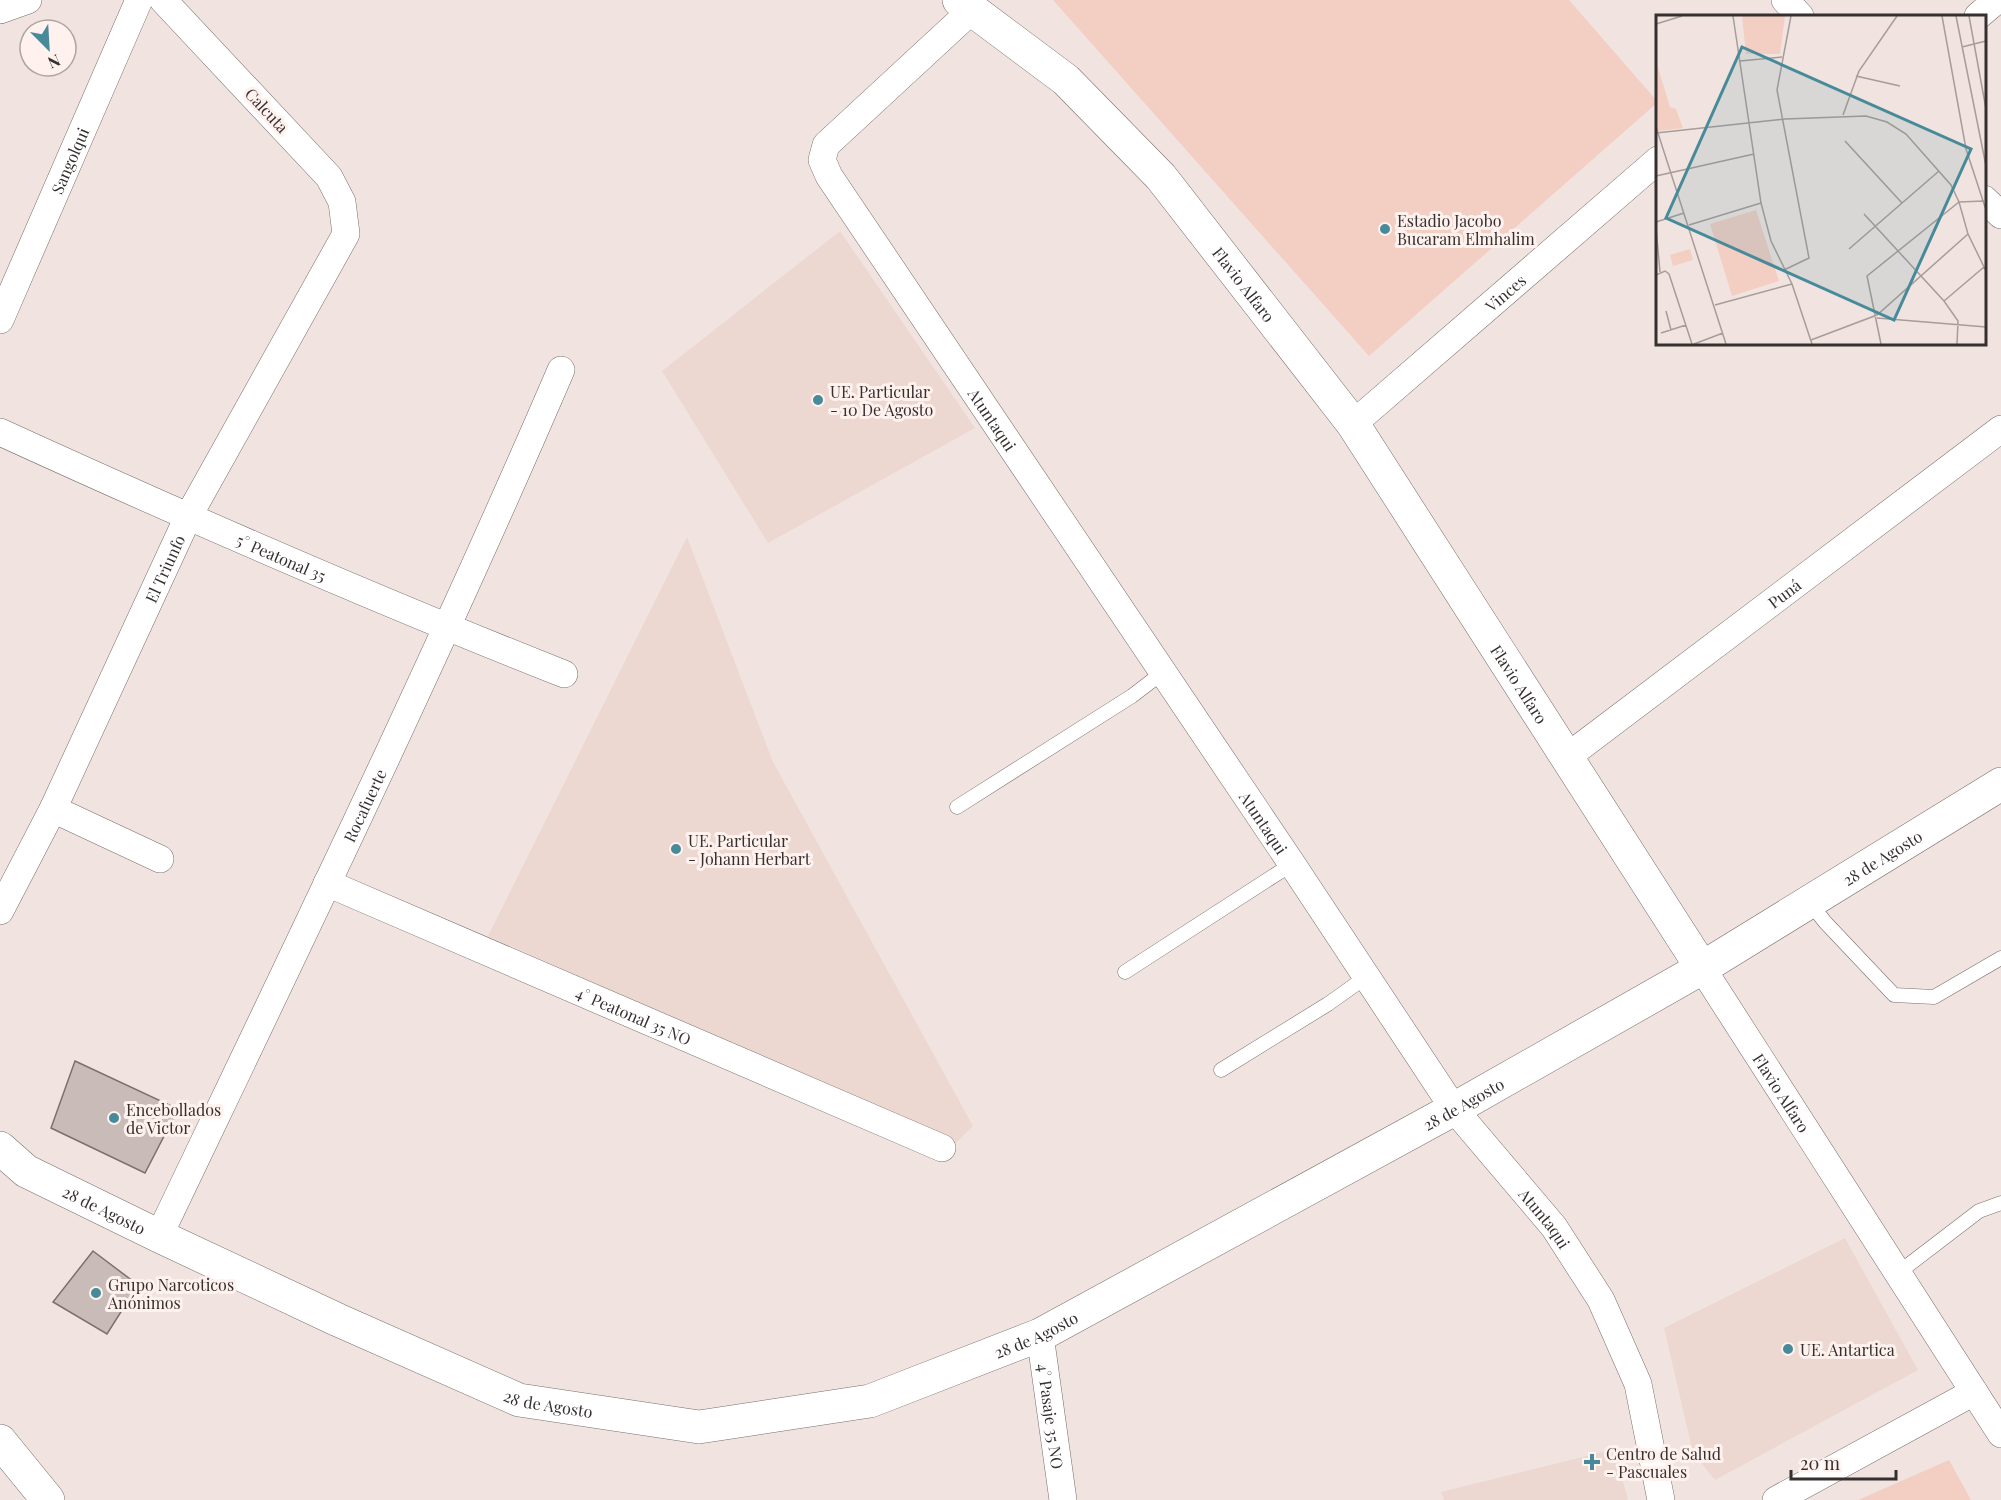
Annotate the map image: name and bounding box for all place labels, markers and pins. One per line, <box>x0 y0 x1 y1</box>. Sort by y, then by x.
place label: Estadio Jacobo Bucaram Elmhalim <box>1397 210 1535 249</box>
marker: Estadio Jacobo Bucaram Elmhalim <box>1378 222 1392 236</box>
place label: UE. Particular - 10 De Agosto <box>830 381 934 420</box>
marker: UE. Particular - 10 De Agosto <box>811 393 825 407</box>
place label: UE. Particular - Johann Herbart <box>688 830 811 869</box>
marker: UE. Particular - Johann Herbart <box>669 842 683 856</box>
place label: Encebollados de Victor <box>126 1099 221 1138</box>
marker: Encebollados de Victor <box>107 1111 121 1125</box>
place label: Grupo Narcoticos Anónimos <box>107 1274 234 1313</box>
marker: Grupo Narcoticos Anónimos <box>89 1286 103 1300</box>
place label: UE. Antartica <box>1800 1339 1895 1360</box>
marker: UE. Antartica <box>1781 1342 1795 1356</box>
place label: Centro de Salud - Pascuales <box>1606 1443 1721 1482</box>
marker: Centro de Salud - Pascuales <box>1583 1453 1601 1471</box>

